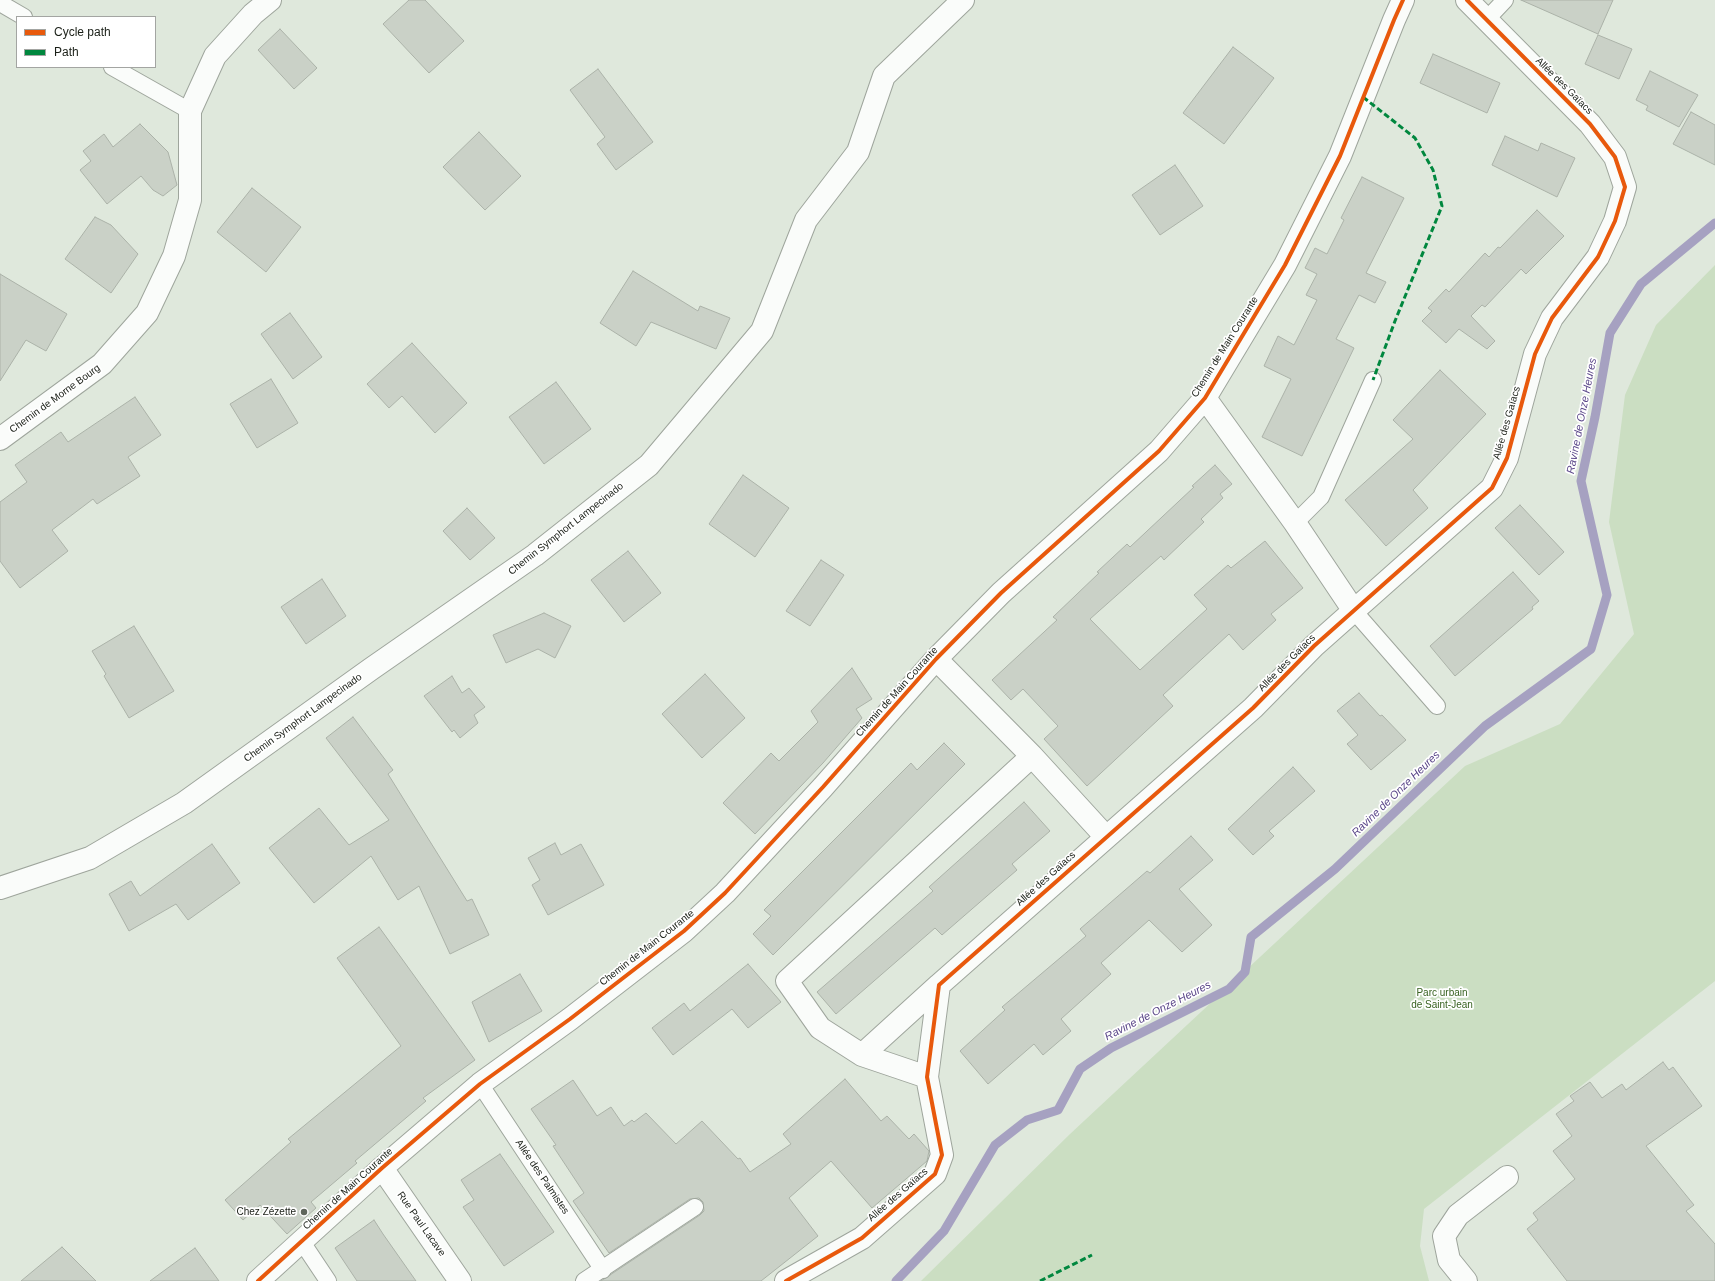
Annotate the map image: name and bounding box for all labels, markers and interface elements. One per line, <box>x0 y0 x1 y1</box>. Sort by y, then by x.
legend <box>16 16 156 68</box>
text: Cycle path <box>54 25 111 39</box>
text: Path <box>54 45 79 59</box>
street label: Allée des Gaïacs <box>1533 55 1595 117</box>
street label: Chemin de Main Courante <box>1189 294 1261 400</box>
water label: Ravine de Onze Heures <box>1564 357 1600 475</box>
street label: Chemin de Morne Bourg <box>7 362 103 436</box>
street label: Allée des Gaïacs <box>1491 385 1523 461</box>
street label: Chemin Symphort Lampecinado <box>506 480 626 578</box>
street label: Allée des Gaïacs <box>1256 632 1318 694</box>
street label: Chemin de Main Courante <box>853 645 941 739</box>
street label: Chemin Symphort Lampecinado <box>242 671 364 765</box>
water label: Ravine de Onze Heures <box>1349 748 1443 840</box>
street label: Allée des Gaïacs <box>1014 849 1078 909</box>
street label: Chemin de Main Courante <box>597 907 697 989</box>
water label: Ravine de Onze Heures <box>1103 978 1213 1044</box>
park label: Parc urbain de Saint-Jean <box>1411 987 1473 1010</box>
street label: Allée des Palmistes <box>513 1137 571 1217</box>
street label: Chemin de Main Courante <box>301 1145 395 1233</box>
street label: Allée des Gaïacs <box>866 1166 930 1224</box>
street label: Rue Paul Lacave <box>394 1189 448 1259</box>
place label: Chez Zézette <box>237 1206 296 1218</box>
marker: Chez Zézette <box>299 1207 309 1217</box>

